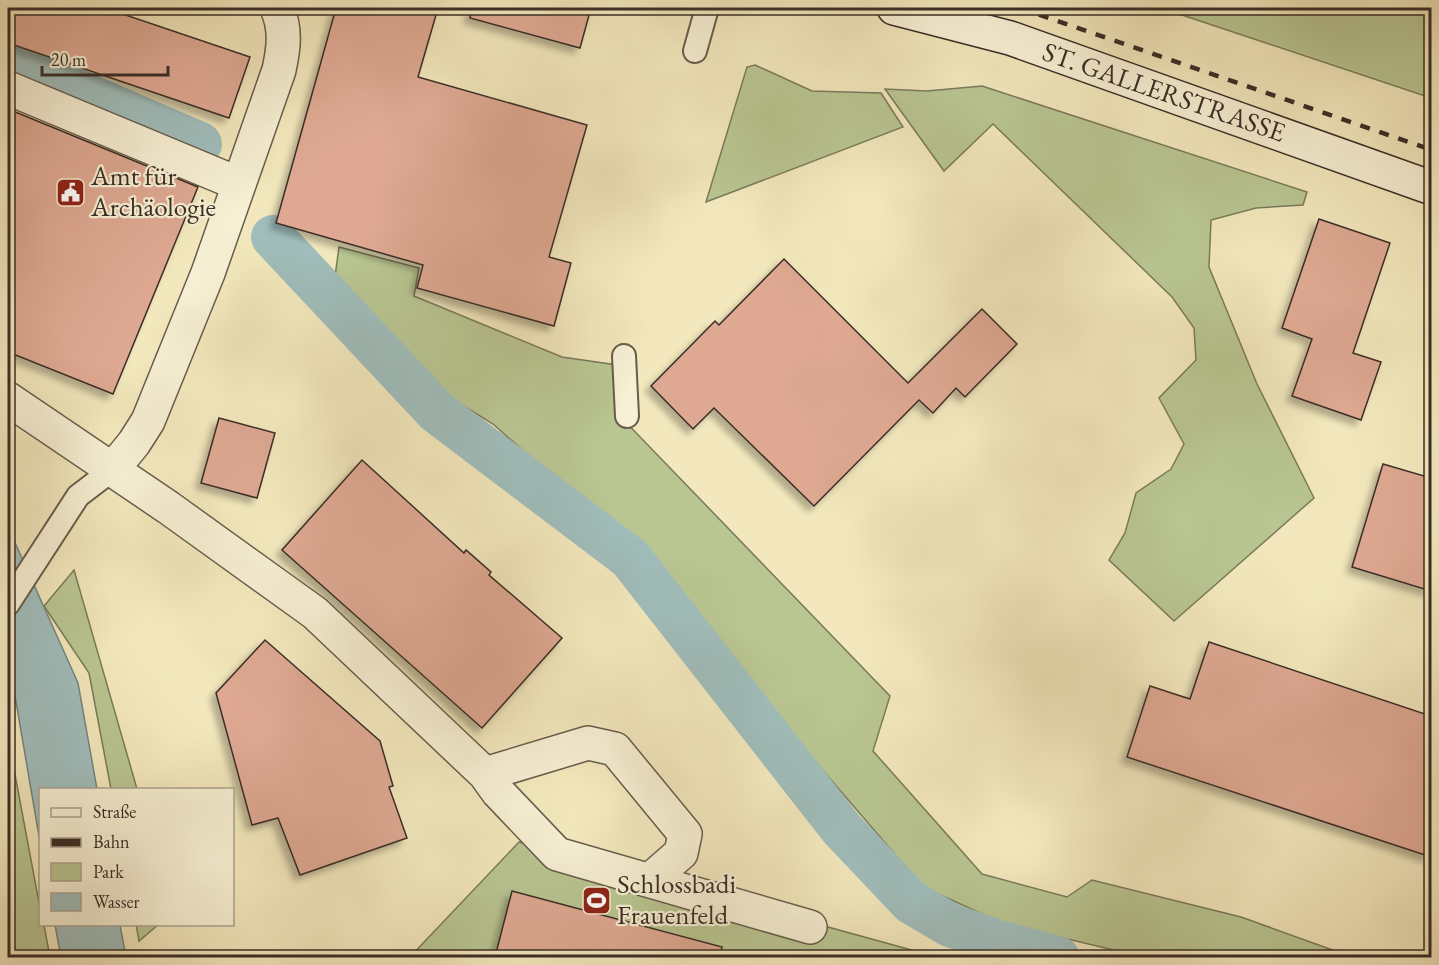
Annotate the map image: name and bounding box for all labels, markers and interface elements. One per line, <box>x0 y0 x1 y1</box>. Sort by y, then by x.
street label: ST. GALLERSTRASSE <box>1038 34 1290 150</box>
scale bar <box>42 39 168 77</box>
text: 20 m <box>51 48 86 71</box>
place label: Amt für Archäologie <box>90 158 216 224</box>
public building icon: Amt für Archäologie <box>54 176 86 208</box>
legend <box>39 788 234 926</box>
text: Straße <box>93 800 136 823</box>
text: Bahn <box>93 830 130 853</box>
text: Park <box>93 860 124 883</box>
place label: Schlossbadi Frauenfeld <box>617 866 737 932</box>
sports icon: Schlossbadi Frauenfeld <box>580 884 612 916</box>
text: Wasser <box>93 890 140 913</box>

